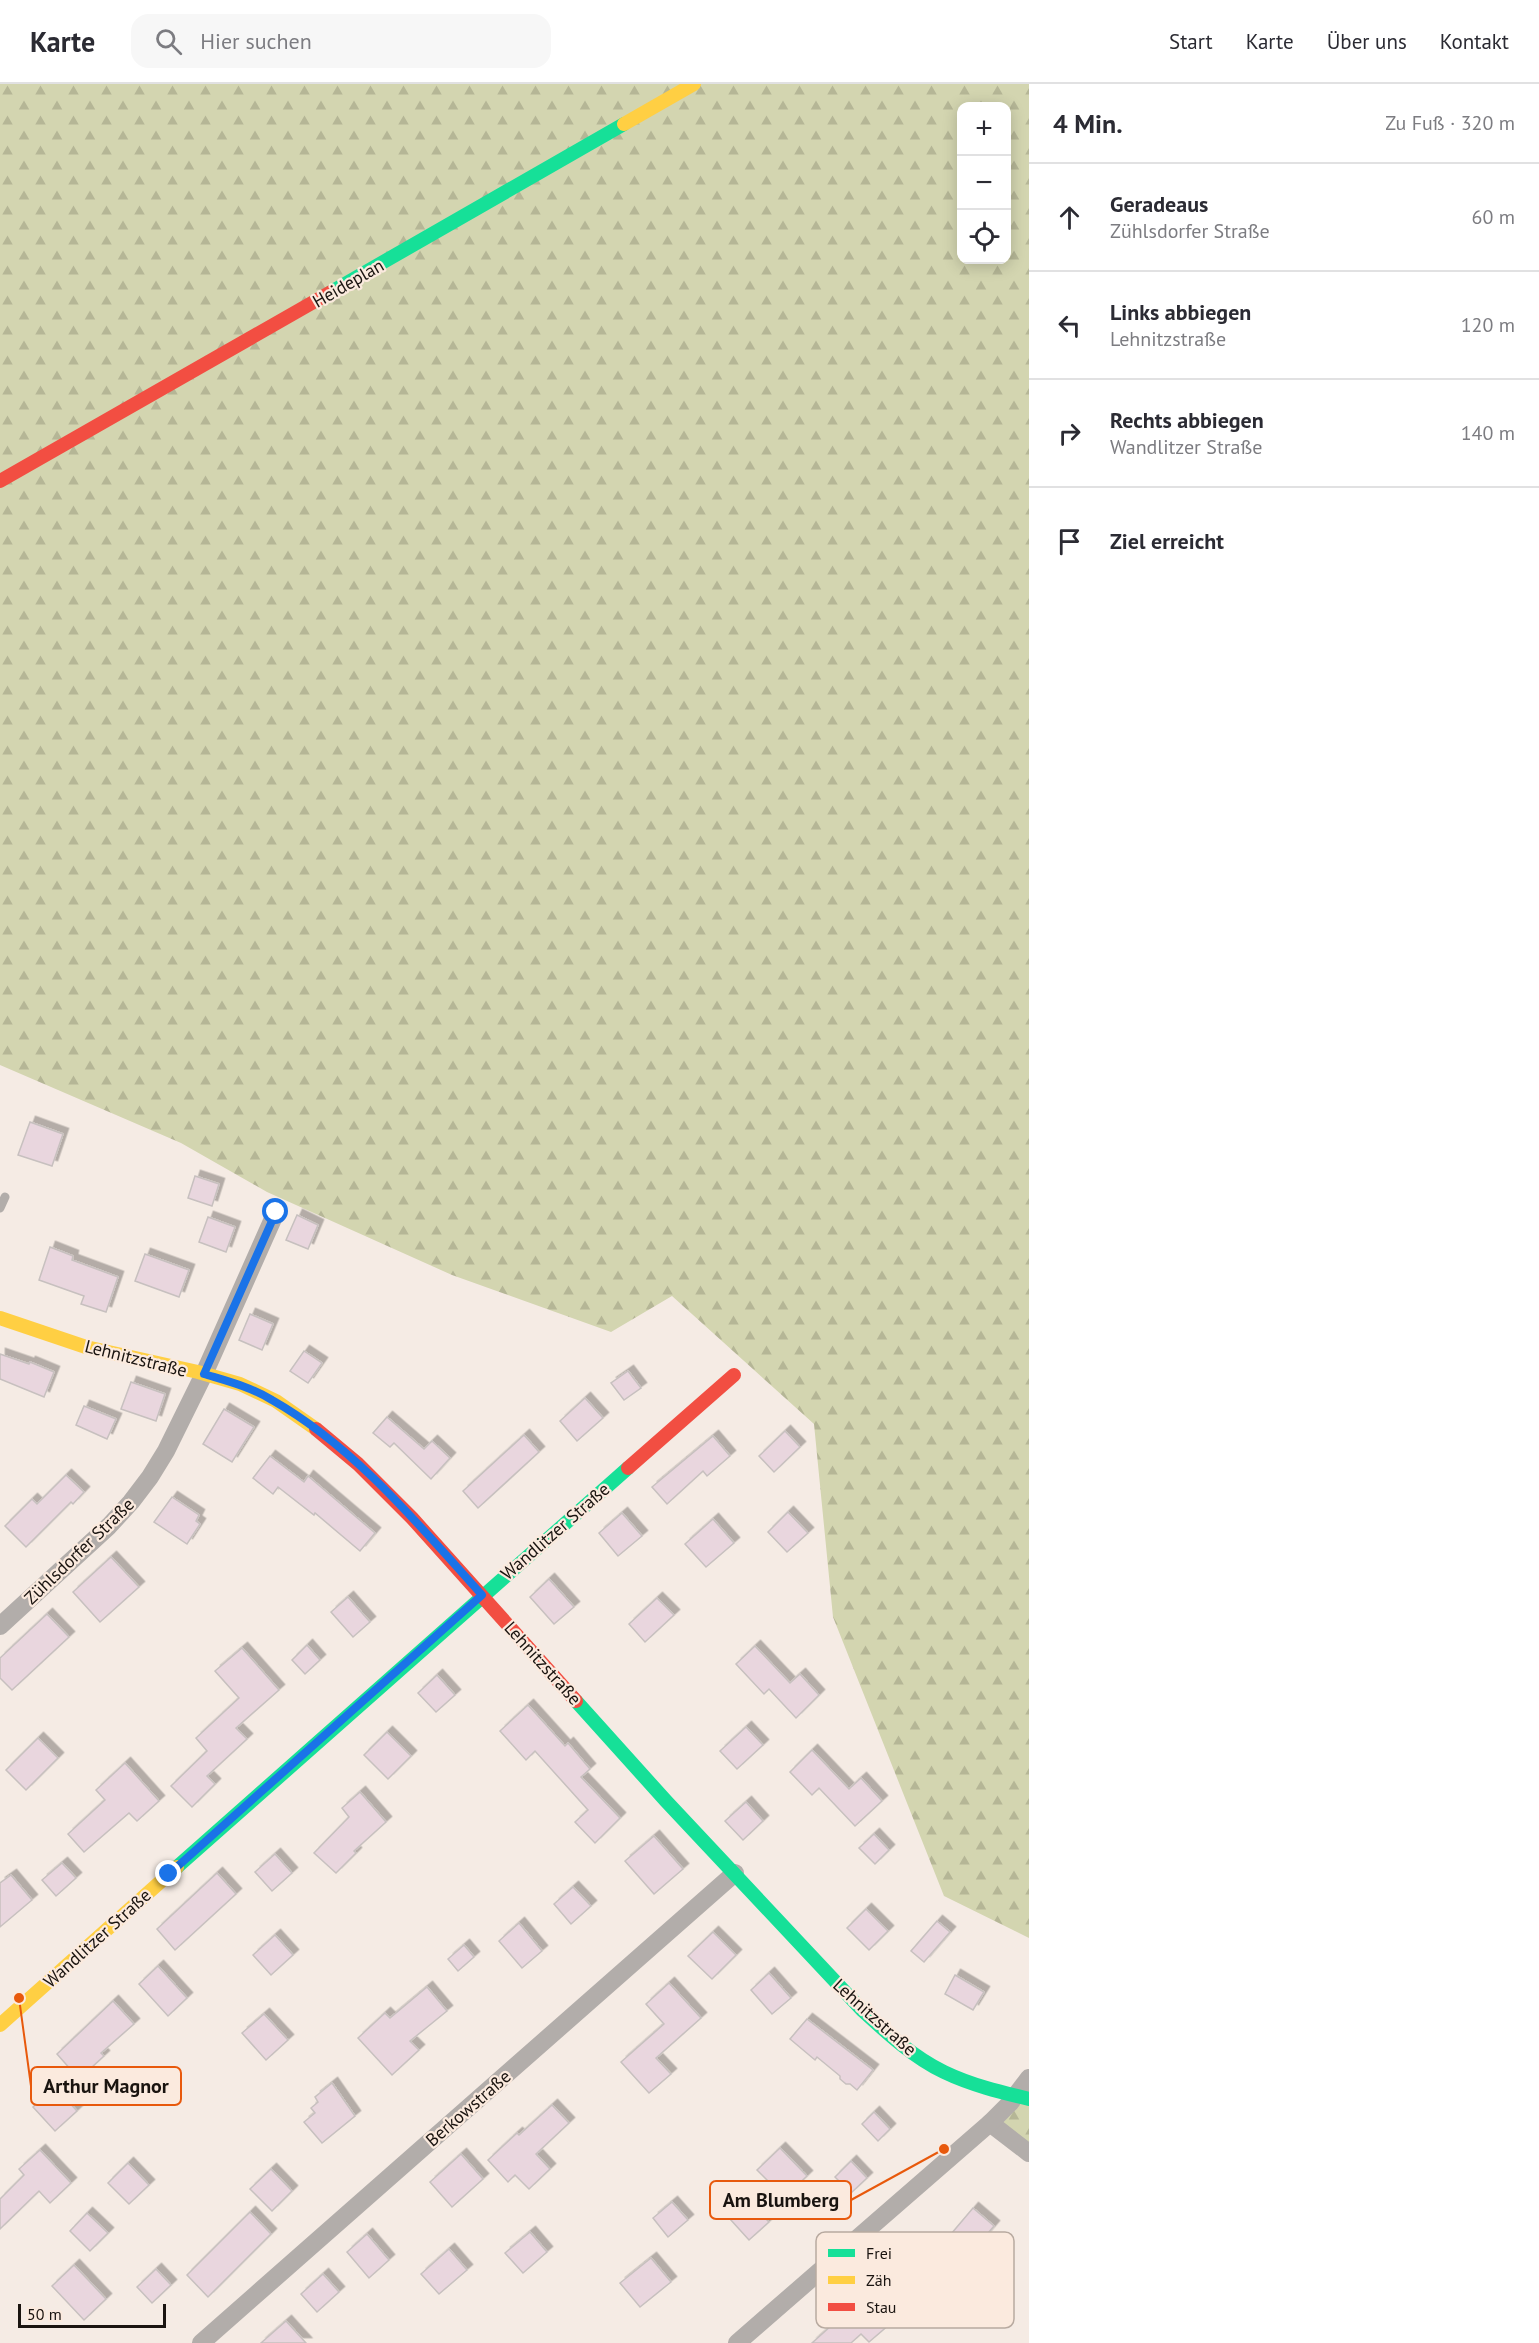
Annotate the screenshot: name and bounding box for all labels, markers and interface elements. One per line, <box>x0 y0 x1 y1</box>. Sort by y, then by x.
search box <box>131 14 551 68</box>
text: Karte <box>30 23 95 60</box>
icon: search <box>152 25 185 58</box>
text: Hier suchen <box>200 27 312 55</box>
text: Start <box>1169 28 1213 55</box>
text: Karte <box>1246 28 1294 55</box>
text: Über uns <box>1327 28 1407 55</box>
text: Kontakt <box>1440 28 1509 55</box>
map controls <box>957 102 1011 264</box>
button: + <box>957 102 1011 156</box>
text: 4 Min. <box>1053 107 1123 140</box>
text: Zu Fuß · 320 m <box>1385 110 1515 136</box>
button: − <box>957 156 1011 210</box>
text: Geradeaus <box>1110 190 1208 218</box>
icon: ahead <box>1053 201 1086 234</box>
text: 60 m <box>1472 204 1515 230</box>
button: locate <box>957 210 1011 264</box>
text: Zühlsdorfer Straße <box>1110 218 1270 244</box>
street label: Heideplan <box>308 253 388 313</box>
text: Links abbiegen <box>1110 298 1251 326</box>
icon: left <box>1053 309 1086 342</box>
text: 120 m <box>1461 312 1515 338</box>
text: Lehnitzstraße <box>1110 326 1226 352</box>
text: Rechts abbiegen <box>1110 406 1264 434</box>
icon: right <box>1053 417 1086 450</box>
text: 140 m <box>1461 420 1515 446</box>
text: Wandlitzer Straße <box>1110 434 1262 460</box>
icon: arrive <box>1053 525 1086 558</box>
text: Ziel erreicht <box>1110 527 1224 555</box>
route start <box>262 1198 288 1224</box>
street label: Lehnitzstraße <box>82 1334 190 1382</box>
street label: Wandlitzer Straße <box>496 1477 614 1585</box>
street label: Zühlsdorfer Straße <box>19 1493 139 1609</box>
street label: Lehnitzstraße <box>499 1616 587 1710</box>
route end <box>155 1860 181 1886</box>
street label: Wandlitzer Straße <box>38 1884 156 1992</box>
street label: Lehnitzstraße <box>828 1973 922 2061</box>
street label: Berkowstraße <box>421 2065 515 2151</box>
callout: Arthur Magnor <box>31 2067 181 2105</box>
text: Arthur Magnor <box>43 2073 169 2099</box>
callout: Am Blumberg <box>710 2181 851 2219</box>
text: Am Blumberg <box>723 2187 839 2213</box>
legend <box>816 2232 1014 2328</box>
text: Frei <box>866 2243 892 2263</box>
text: Zäh <box>866 2270 891 2290</box>
text: Stau <box>866 2297 896 2317</box>
scale bar <box>18 2301 166 2328</box>
text: 50 m <box>27 2304 62 2324</box>

